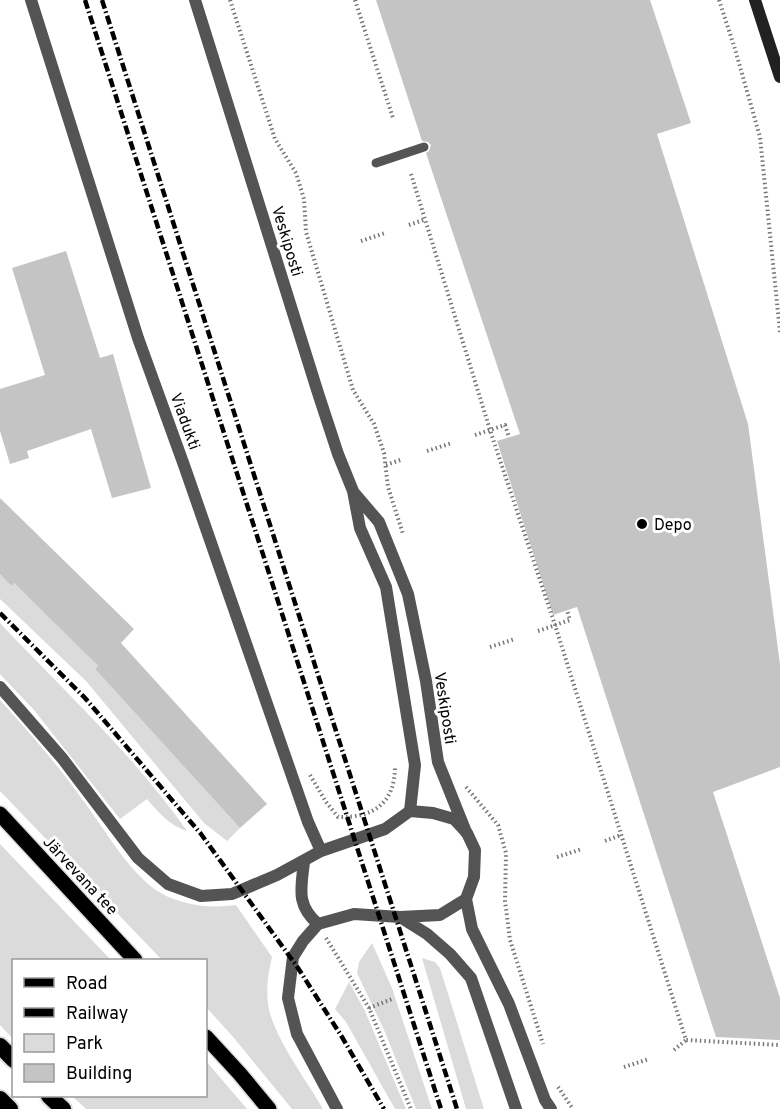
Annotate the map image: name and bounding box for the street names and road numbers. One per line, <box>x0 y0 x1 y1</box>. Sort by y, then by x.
street label: Veskiposti <box>266 204 306 279</box>
street label: Viadukti <box>165 390 204 453</box>
street label: Veskiposti <box>428 671 460 746</box>
street label: Järvevana tee <box>38 833 121 920</box>

